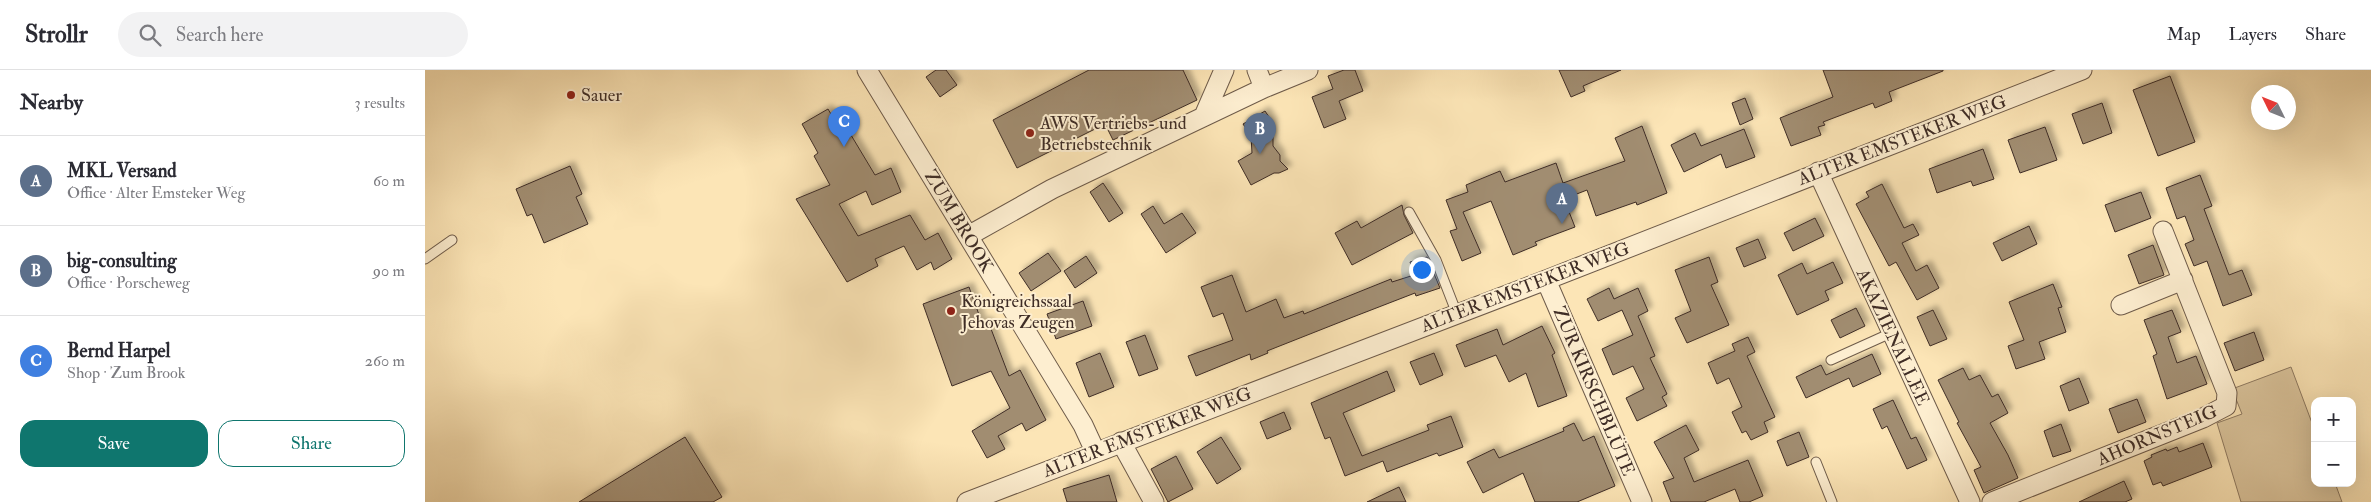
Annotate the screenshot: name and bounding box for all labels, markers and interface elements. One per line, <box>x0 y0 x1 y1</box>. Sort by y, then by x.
search box <box>118 12 468 57</box>
text: Strollr <box>25 19 88 50</box>
icon: search <box>136 21 164 49</box>
text: Search here <box>176 23 264 47</box>
text: Map <box>2167 23 2201 46</box>
text: Layers <box>2229 23 2277 46</box>
text: Share <box>2305 23 2346 46</box>
place label: Sauer <box>581 84 622 107</box>
north arrow <box>2251 85 2296 130</box>
text: Nearby <box>20 89 83 116</box>
marker: Sauer <box>565 89 577 101</box>
street label: ALTER EMSTEKER WEG <box>1794 90 2010 191</box>
text: 3 results <box>354 93 405 113</box>
pin: C <box>828 106 860 147</box>
place label: AWS Vertriebs- und Betriebstechnik <box>1039 112 1187 156</box>
pin: B <box>1244 113 1276 154</box>
marker: AWS Vertriebs- und Betriebstechnik <box>1024 127 1036 139</box>
text: MKL Versand <box>67 159 177 183</box>
street label: ZUM BROOK <box>919 166 998 277</box>
text: A <box>31 171 41 191</box>
text: 60 m <box>373 171 405 191</box>
text: Office · Alter Emsteker Weg <box>67 183 245 203</box>
pin: A <box>1546 183 1578 224</box>
street label: ALTER EMSTEKER WEG <box>1417 237 1633 338</box>
text: big-consulting <box>67 249 177 273</box>
your location <box>1409 257 1435 283</box>
text: B <box>31 261 41 281</box>
text: 90 m <box>373 261 405 281</box>
street label: AKAZIENALLEE <box>1850 264 1934 409</box>
text: Office · Porscheweg <box>67 273 190 293</box>
place label: Königreichssaal Jehovas Zeugen <box>960 290 1075 334</box>
street label: ZUR KIRSCHBLÜTE <box>1547 303 1640 479</box>
marker: Königreichssaal Jehovas Zeugen <box>945 305 957 317</box>
text: Bernd Harpel <box>67 339 170 363</box>
text: C <box>30 351 42 371</box>
text: 260 m <box>365 351 405 371</box>
text: Shop · Zum Brook <box>67 363 185 383</box>
street label: ALTER EMSTEKER WEG <box>1039 382 1255 483</box>
map controls <box>2311 397 2356 487</box>
button: + <box>2311 397 2356 442</box>
street label: AHORNSTEIG <box>2093 400 2221 471</box>
button: Save <box>20 420 208 467</box>
button: Share <box>218 420 405 467</box>
button: − <box>2311 442 2356 487</box>

